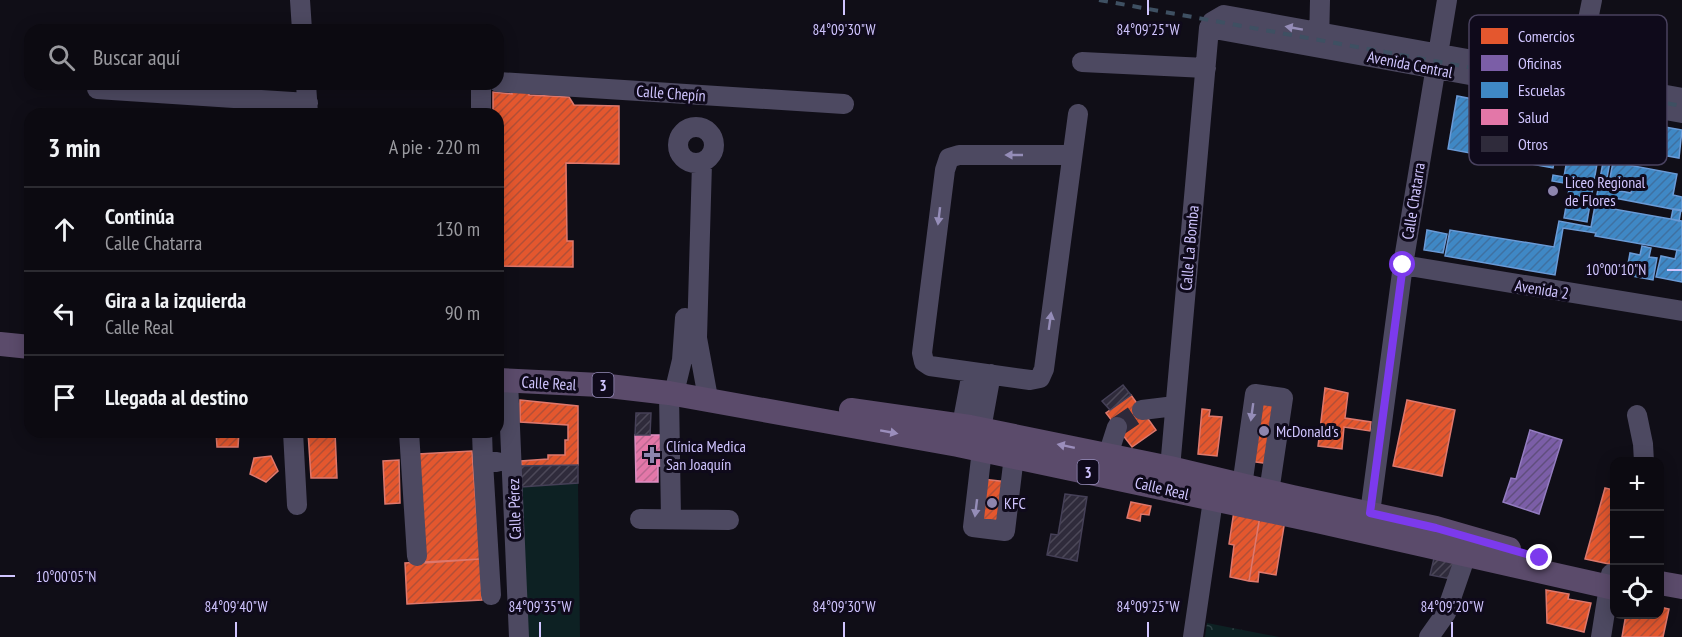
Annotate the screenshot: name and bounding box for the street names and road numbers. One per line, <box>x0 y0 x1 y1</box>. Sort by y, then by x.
street label: Avenida Central <box>1366 46 1455 82</box>
street label: Calle Chepín <box>636 81 706 105</box>
street label: Calle Chatarra <box>1397 161 1429 241</box>
street label: Calle La Bomba <box>1175 205 1203 291</box>
street label: Avenida 2 <box>1514 275 1570 303</box>
street label: Calle Real <box>521 372 577 394</box>
road number: 3 <box>592 373 614 397</box>
road number: 3 <box>1078 460 1098 484</box>
street label: Calle Real <box>1133 472 1191 504</box>
street label: Calle Pérez <box>503 478 525 540</box>

